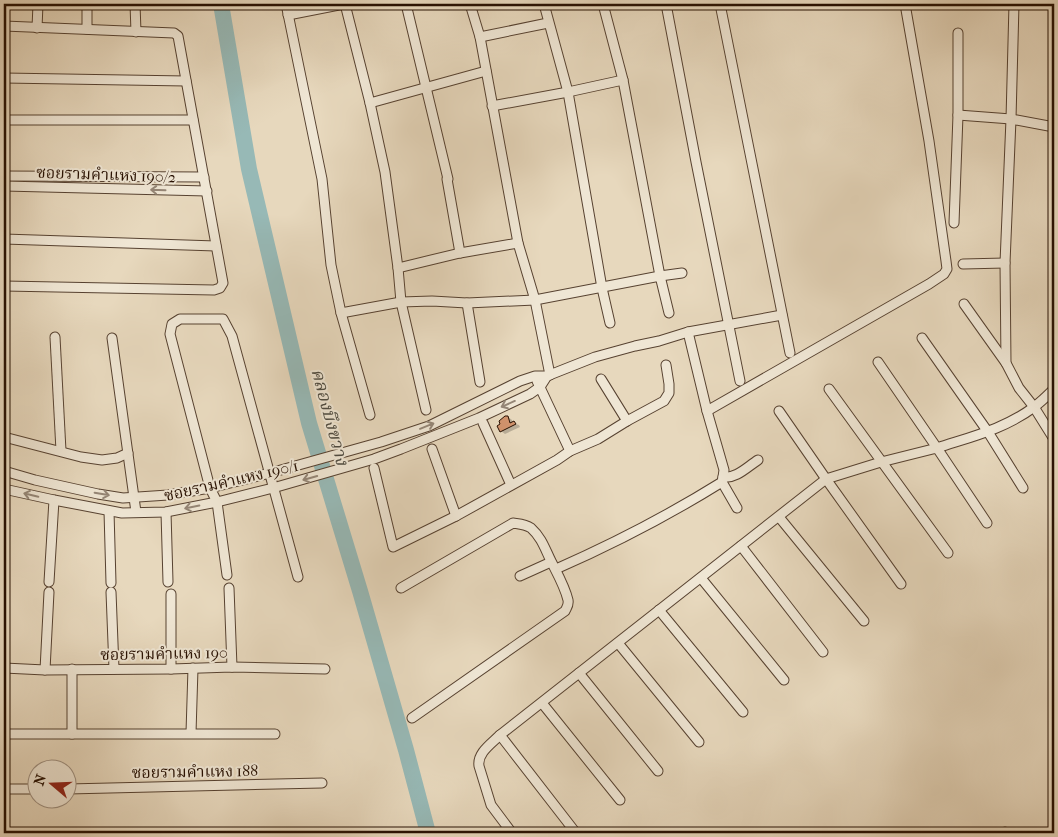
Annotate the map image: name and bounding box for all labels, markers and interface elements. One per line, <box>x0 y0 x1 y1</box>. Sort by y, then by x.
street label: ซอยรามคำแหง 190/2 <box>36 163 176 186</box>
one-way arrow <box>150 185 166 195</box>
water label: คลองบึงขวาง <box>307 366 353 469</box>
one-way arrow <box>501 400 516 409</box>
one-way arrow <box>419 421 434 430</box>
street label: ซอยรามคำแหง 190/1 <box>162 456 300 505</box>
one-way arrow <box>303 473 319 483</box>
one-way arrow <box>24 490 40 499</box>
one-way arrow <box>94 490 110 500</box>
one-way arrow <box>184 503 200 512</box>
street label: ซอยรามคำแหง 190 <box>100 643 228 664</box>
north arrow <box>28 760 78 810</box>
street label: ซอยรามคำแหง 188 <box>132 761 258 782</box>
text: N <box>30 772 50 788</box>

